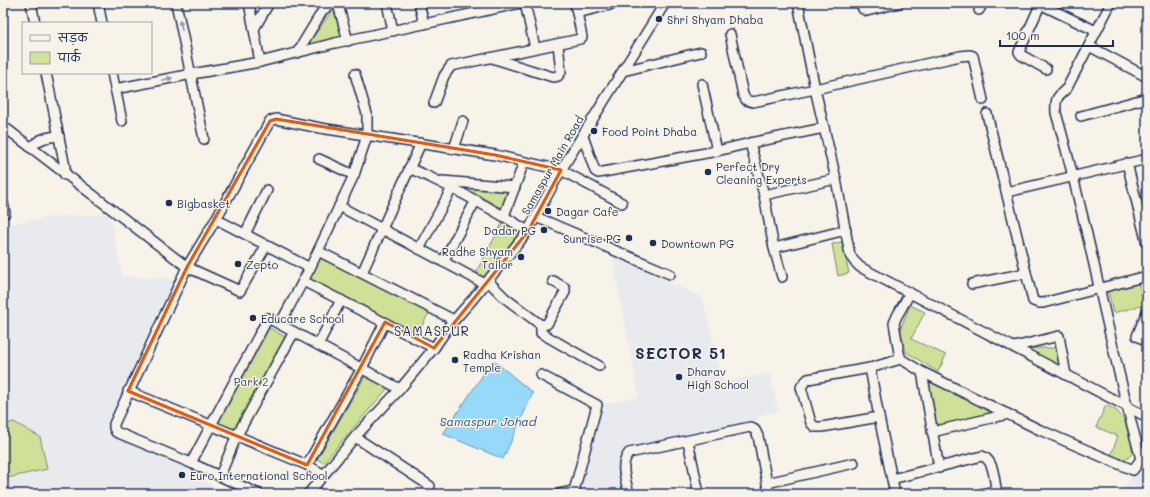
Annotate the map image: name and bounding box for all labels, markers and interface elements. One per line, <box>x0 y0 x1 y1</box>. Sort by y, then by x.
place label: Shri Shyam Dhaba <box>667 12 764 27</box>
marker: Shri Shyam Dhaba <box>654 14 664 24</box>
one-way arrow <box>178 18 184 31</box>
legend <box>22 22 152 74</box>
scale bar <box>1000 22 1113 48</box>
text: 100 m <box>1006 27 1040 43</box>
text: सड़क <box>57 29 89 46</box>
text: पार्क <box>57 48 82 65</box>
one-way arrow <box>161 75 173 81</box>
street label: Samaspur Main Road <box>518 113 586 217</box>
place label: Food Point Dhaba <box>602 124 697 139</box>
marker: Food Point Dhaba <box>589 126 599 136</box>
place label: Perfect Dry Cleaning Experts <box>716 159 807 187</box>
marker: Perfect Dry Cleaning Experts <box>703 167 713 177</box>
place label: Bigbasket <box>177 196 230 211</box>
marker: Bigbasket <box>164 198 174 208</box>
place label: Dagar Cafe <box>556 204 619 219</box>
marker: Dagar Cafe <box>543 206 553 216</box>
place label: Dadar PG <box>484 223 536 238</box>
marker: Dadar PG <box>539 225 549 235</box>
place label: Sunrise PG <box>563 231 621 246</box>
marker: Sunrise PG <box>624 233 634 243</box>
place label: Downtown PG <box>661 236 734 251</box>
marker: Downtown PG <box>648 238 658 248</box>
place label: Radhe Shyam Tailor <box>442 244 513 272</box>
marker: Radhe Shyam Tailor <box>516 252 526 262</box>
place label: Zepto <box>246 257 279 272</box>
marker: Zepto <box>233 259 243 269</box>
place label: Educare School <box>261 311 344 326</box>
marker: Educare School <box>248 313 258 323</box>
district label: SAMASPUR <box>394 322 470 339</box>
district label: SECTOR 51 <box>635 343 727 363</box>
place label: Radha Krishan Temple <box>463 347 541 375</box>
marker: Radha Krishan Temple <box>450 355 460 365</box>
place label: Dharav High School <box>687 364 749 392</box>
marker: Dharav High School <box>674 372 684 382</box>
park label: Park 2 <box>234 374 268 389</box>
water label: Samaspur Johad <box>440 413 538 429</box>
place label: Euro International School <box>190 468 328 483</box>
marker: Euro International School <box>177 470 187 480</box>

